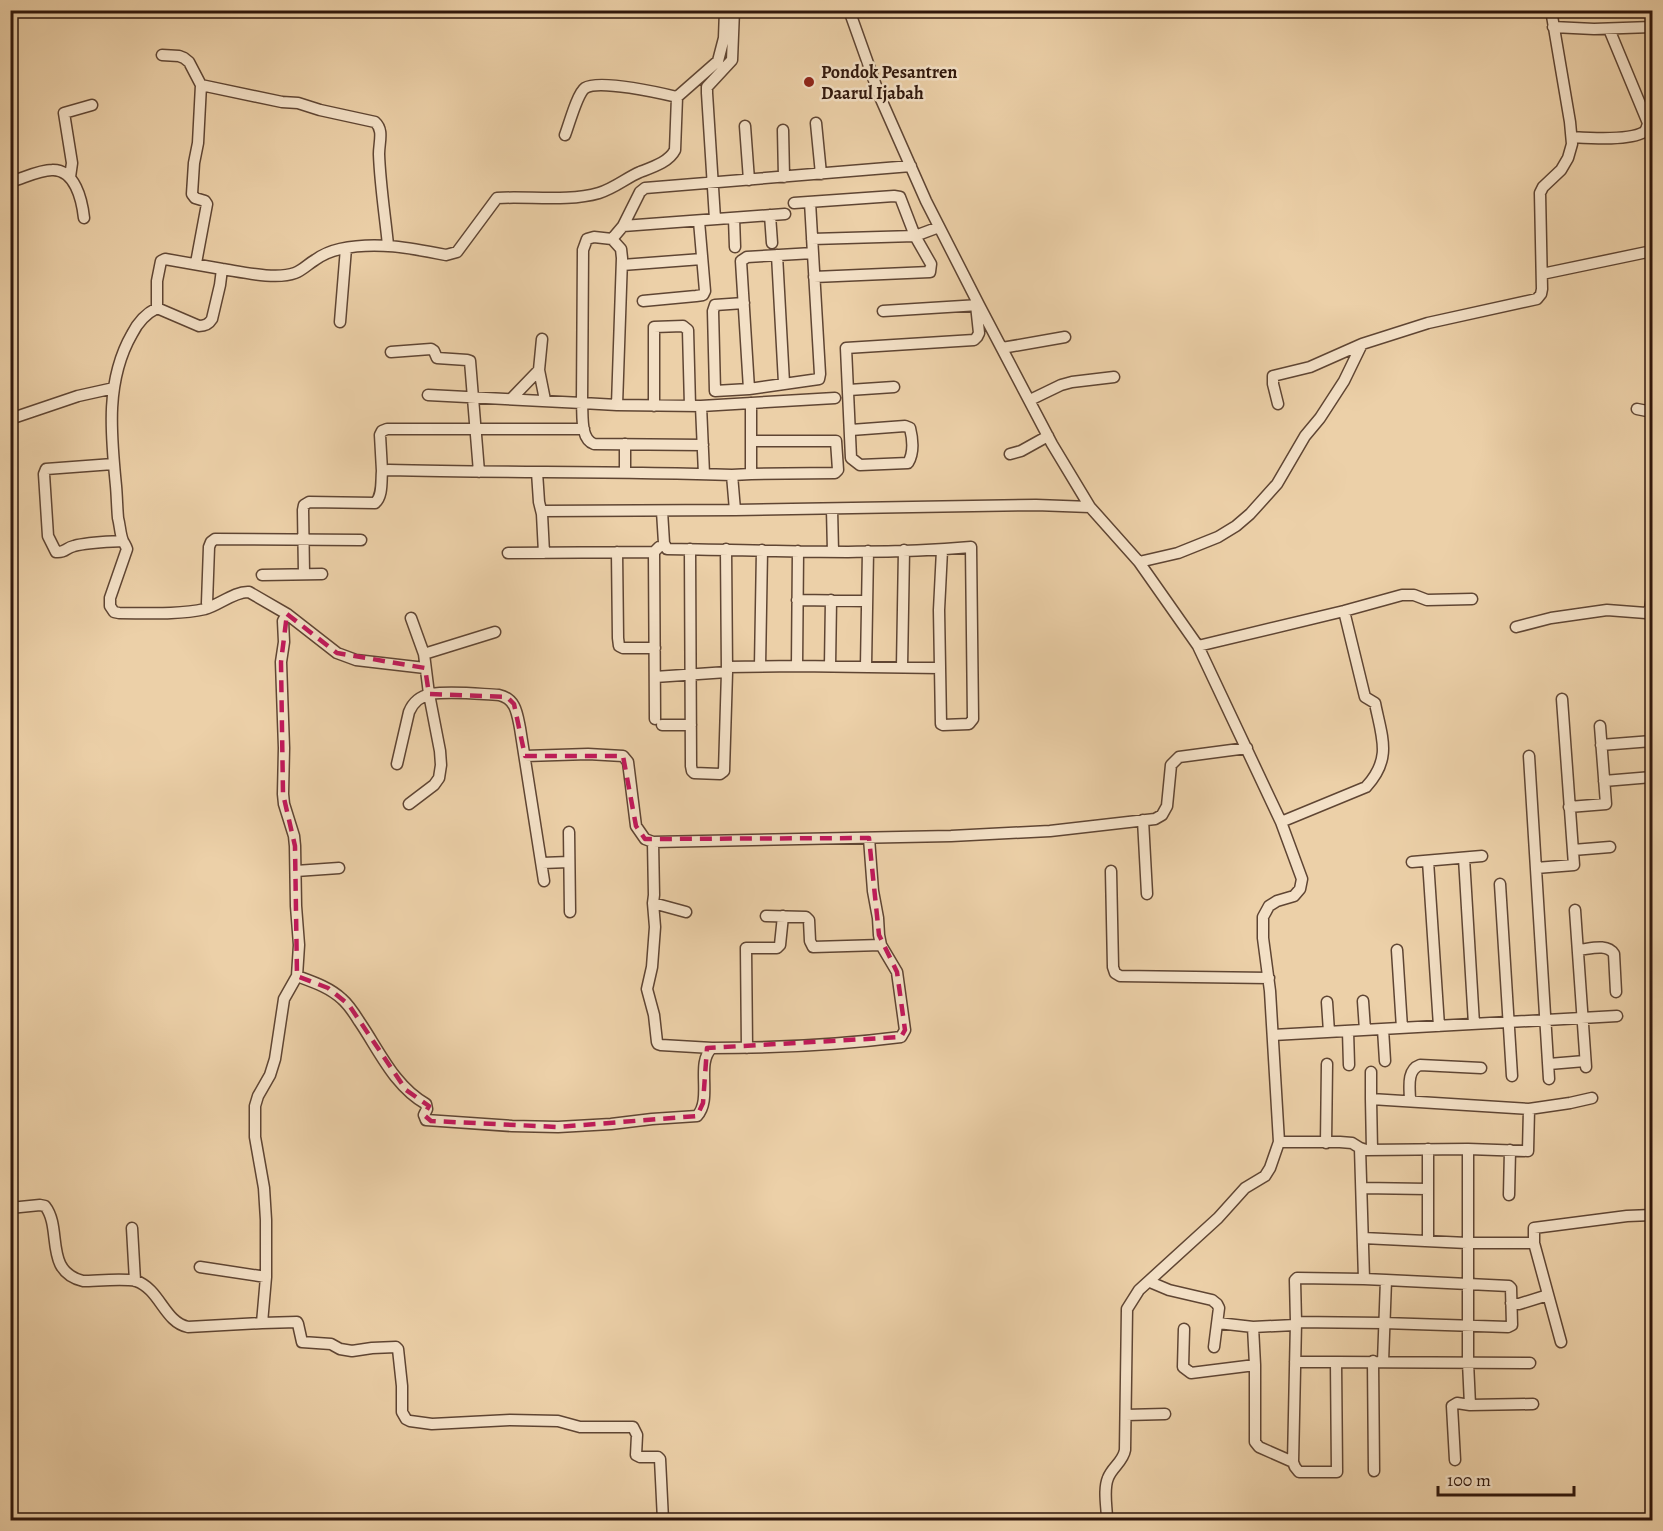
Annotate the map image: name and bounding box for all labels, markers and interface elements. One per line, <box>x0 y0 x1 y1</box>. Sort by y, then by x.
place label: Pondok Pesantren Daarul Ijabah <box>821 60 957 105</box>
marker: Pondok Pesantren Daarul Ijabah <box>802 75 816 89</box>
scale bar <box>1438 1459 1574 1497</box>
text: 100 m <box>1447 1468 1491 1492</box>

